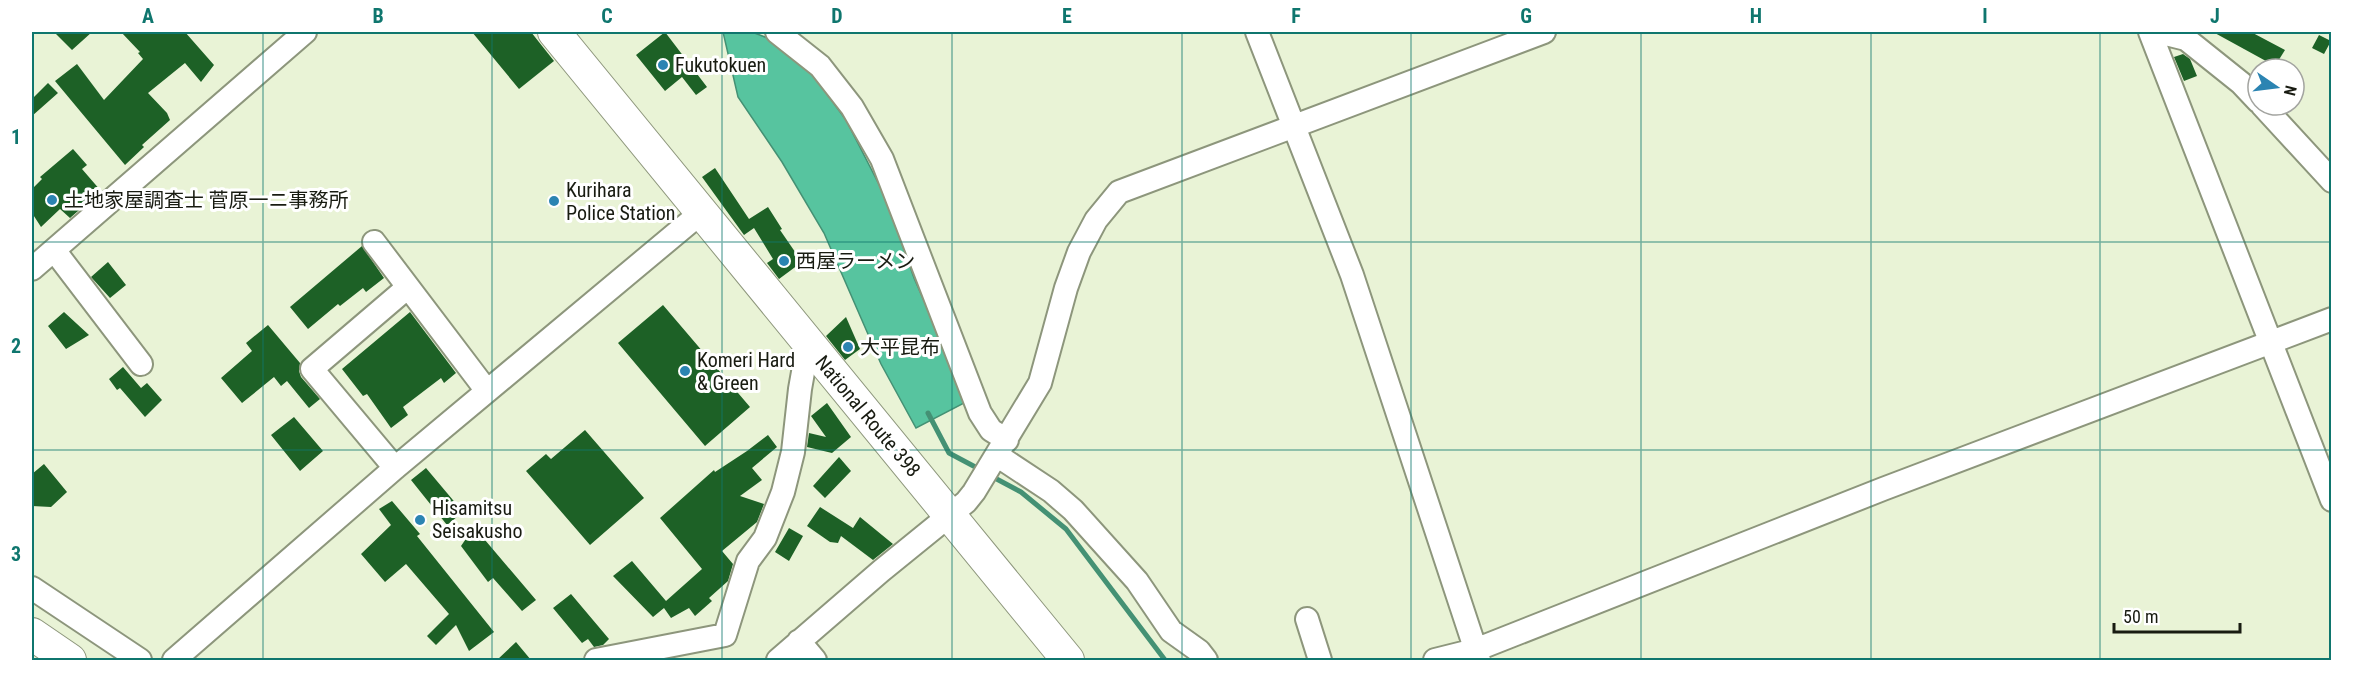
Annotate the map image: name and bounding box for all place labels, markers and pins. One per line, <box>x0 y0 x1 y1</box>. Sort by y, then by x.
place label: Fukutokuen <box>675 53 766 77</box>
marker: Fukutokuen <box>656 58 670 72</box>
place label: Kurihara Police Station <box>566 178 675 225</box>
place label: 土地家屋調査士 菅原一ニ事務所 <box>64 188 349 212</box>
marker: 土地家屋調査士 菅原一ニ事務所 <box>45 193 59 207</box>
marker: Kurihara Police Station <box>547 194 561 208</box>
place label: 西屋ラーメン <box>796 249 915 273</box>
marker: 西屋ラーメン <box>777 254 791 268</box>
place label: 大平昆布 <box>860 335 940 359</box>
marker: 大平昆布 <box>841 340 855 354</box>
place label: Komeri Hard & Green <box>697 348 795 395</box>
marker: Komeri Hard & Green <box>678 364 692 378</box>
place label: Hisamitsu Seisakusho <box>432 496 523 543</box>
marker: Hisamitsu Seisakusho <box>413 513 427 527</box>

